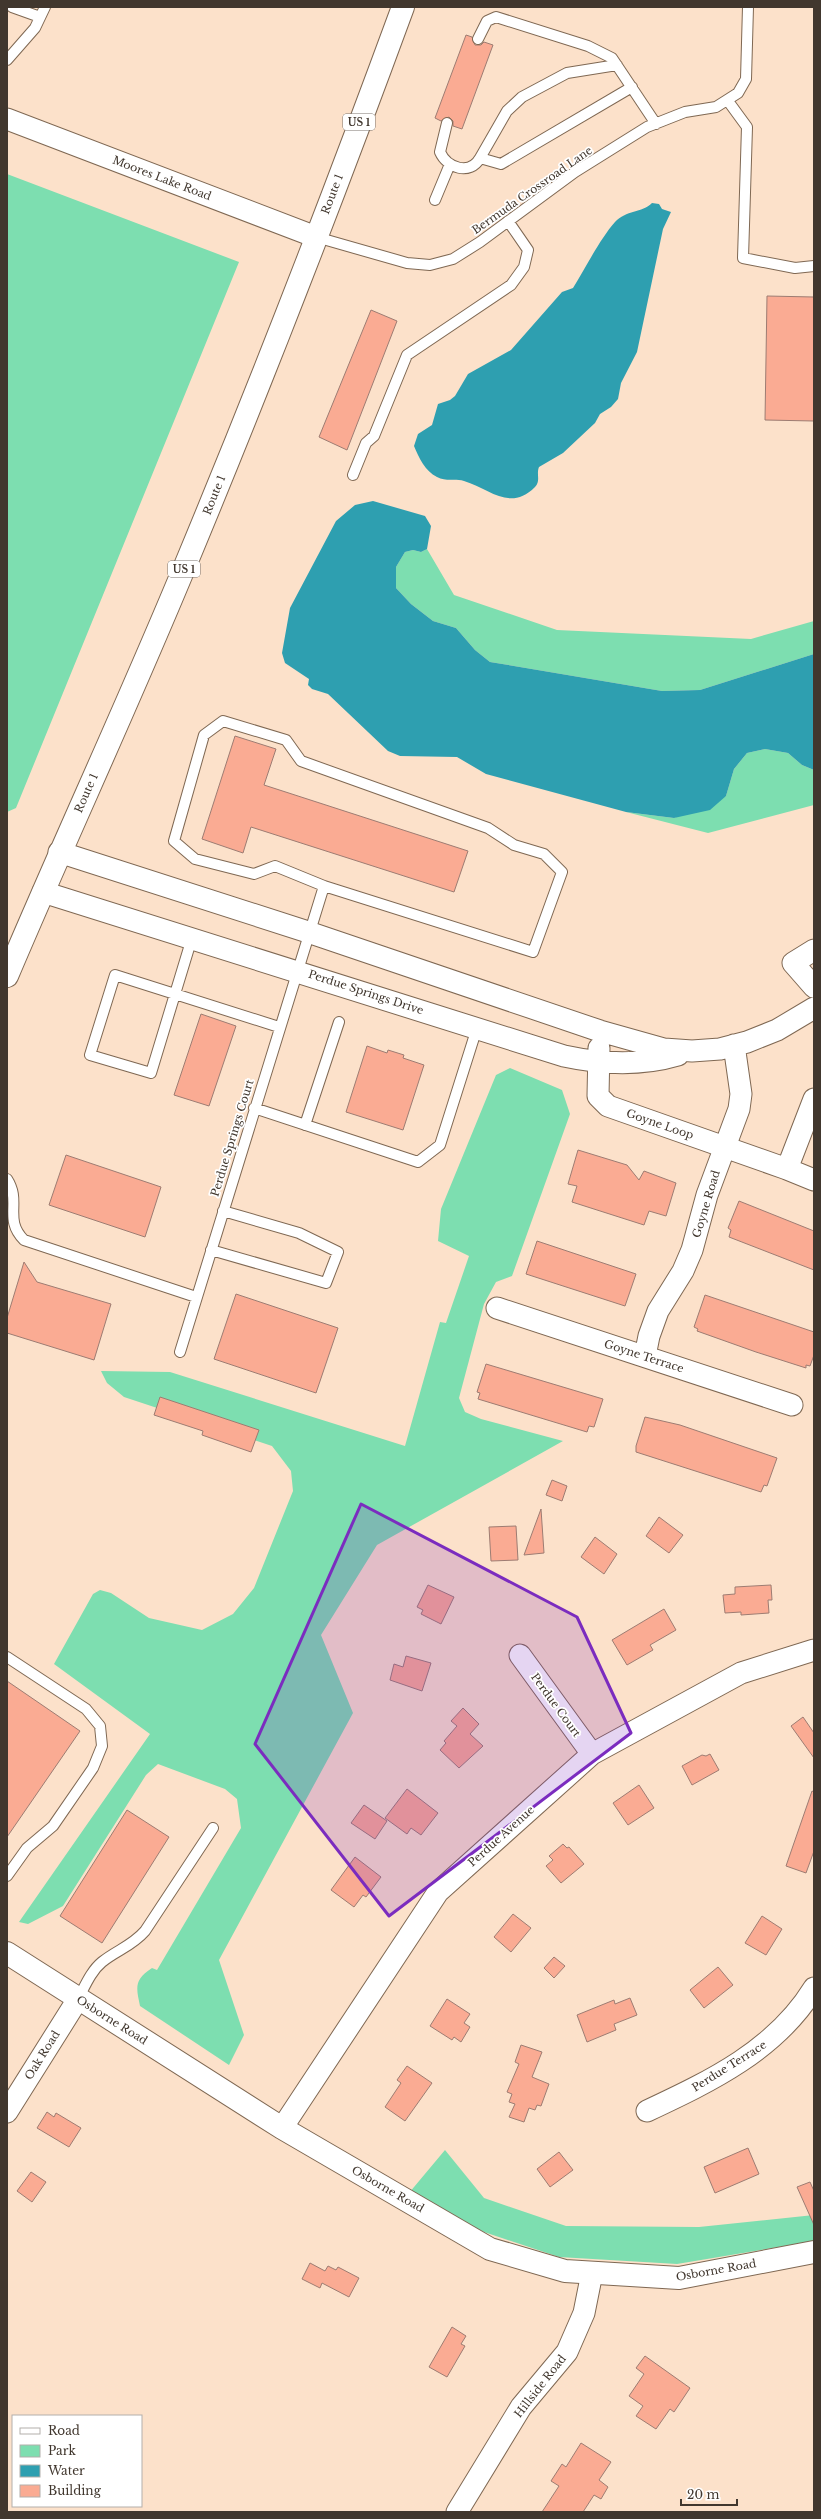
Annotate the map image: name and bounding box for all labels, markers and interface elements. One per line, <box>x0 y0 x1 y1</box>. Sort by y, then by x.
road number: US 1 <box>343 114 375 130</box>
street label: Bermuda Crossroad Lane <box>469 143 595 237</box>
street label: Moores Lake Road <box>111 153 214 204</box>
street label: Route 1 <box>318 172 346 216</box>
street label: Route 1 <box>200 473 228 517</box>
road number: US 1 <box>168 561 200 577</box>
street label: Route 1 <box>71 771 101 815</box>
street label: Perdue Springs Drive <box>307 967 425 1017</box>
street label: Perdue Springs Court <box>208 1077 257 1198</box>
street label: Goyne Loop <box>624 1106 696 1142</box>
street label: Goyne Road <box>689 1168 723 1239</box>
street label: Goyne Terrace <box>602 1337 686 1375</box>
street label: Perdue Court <box>528 1670 584 1740</box>
street label: Perdue Avenue <box>465 1803 537 1869</box>
street label: Osborne Road <box>74 1993 151 2048</box>
street label: Oak Road <box>21 2027 63 2082</box>
street label: Perdue Terrace <box>689 2037 769 2095</box>
street label: Osborne Road <box>349 2163 427 2216</box>
street label: Osborne Road <box>675 2256 758 2284</box>
street label: Hillside Road <box>511 2351 569 2420</box>
legend <box>12 2415 142 2507</box>
text: Road <box>48 2423 80 2438</box>
text: Park <box>48 2443 76 2458</box>
text: Water <box>47 2463 85 2478</box>
scale bar <box>681 2481 737 2507</box>
text: Building <box>48 2483 102 2498</box>
text: 20 m <box>687 2487 719 2502</box>

